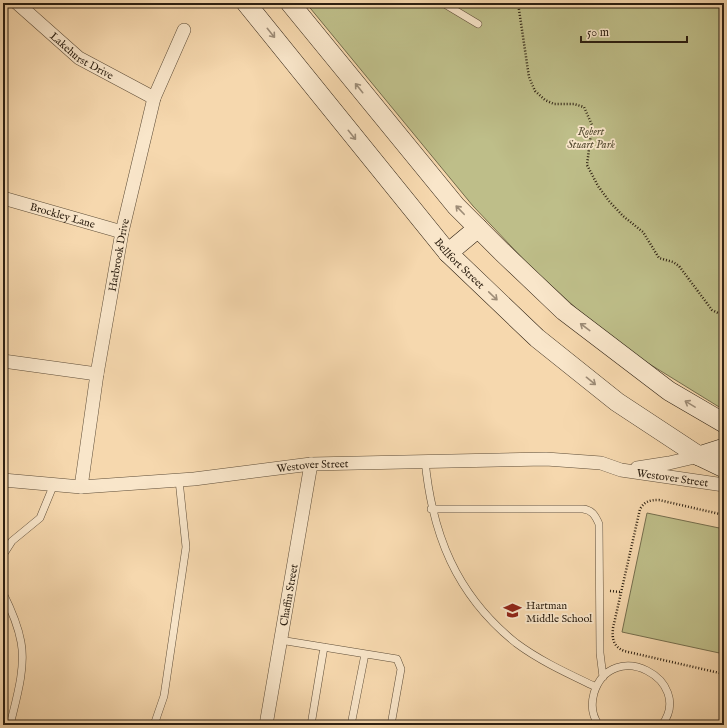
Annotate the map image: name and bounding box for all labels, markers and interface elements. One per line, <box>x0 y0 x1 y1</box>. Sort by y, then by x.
scale bar <box>581 18 687 44</box>
text: 50 m <box>587 25 609 40</box>
one-way arrow <box>266 28 275 39</box>
street label: Lakehurst Drive <box>47 29 116 83</box>
one-way arrow <box>355 83 364 93</box>
park label: Robert Stuart Park <box>567 125 615 152</box>
one-way arrow <box>348 129 357 140</box>
street label: Brockley Lane <box>28 200 97 232</box>
one-way arrow <box>455 205 465 215</box>
street label: Harbrook Drive <box>106 217 133 293</box>
street label: Bellfort Street <box>431 236 487 292</box>
one-way arrow <box>488 291 498 300</box>
one-way arrow <box>580 323 591 331</box>
one-way arrow <box>585 377 596 385</box>
one-way arrow <box>684 399 696 407</box>
street label: Westover Street <box>276 457 349 476</box>
street label: Westover Street <box>636 466 709 491</box>
street label: Chaffin Street <box>277 563 302 627</box>
place label: Hartman Middle School <box>526 599 592 626</box>
school or university icon: Hartman Middle School <box>503 601 523 621</box>

